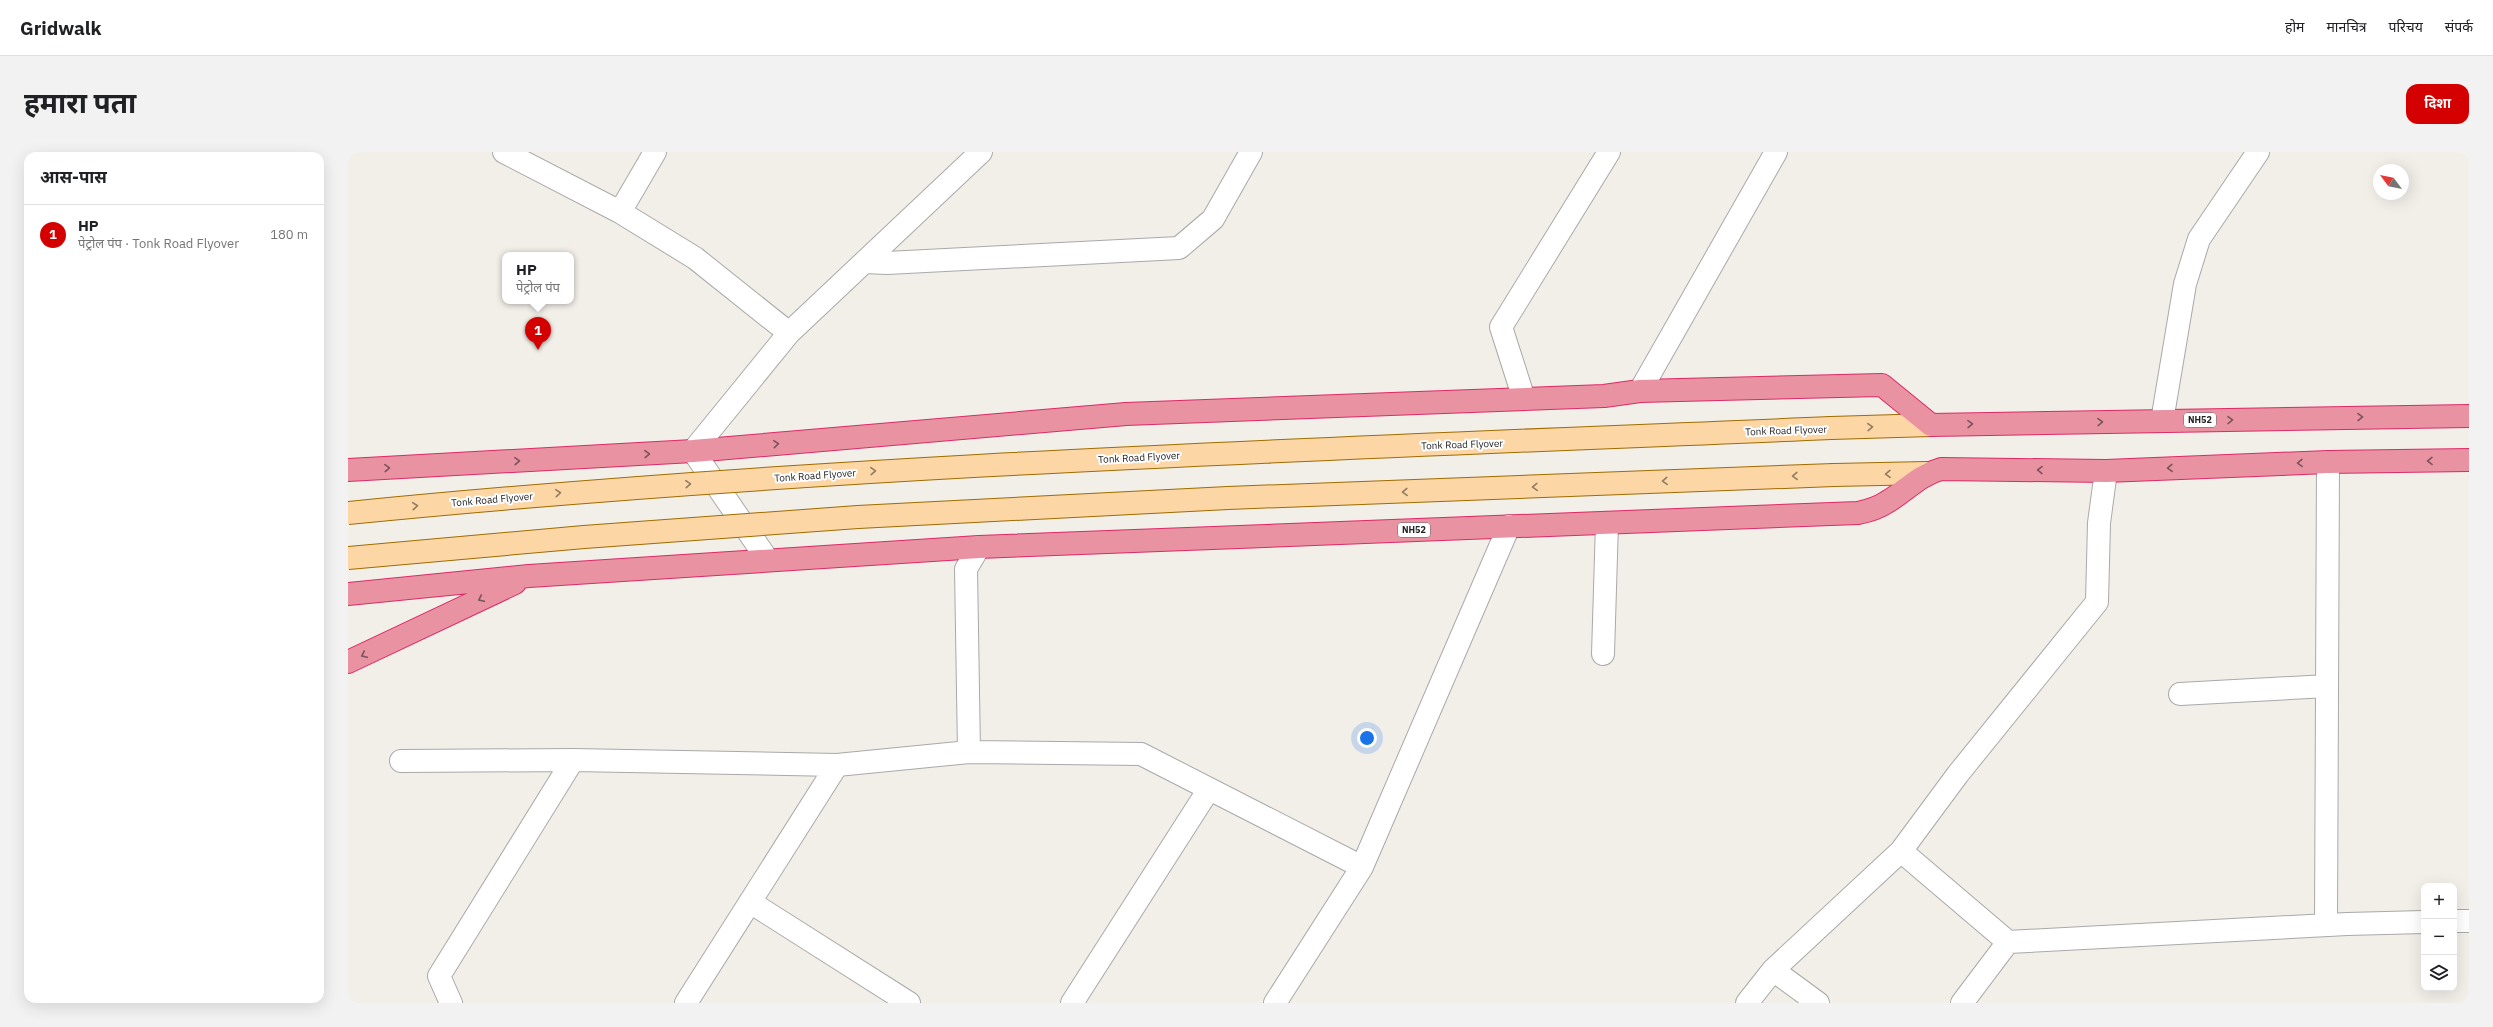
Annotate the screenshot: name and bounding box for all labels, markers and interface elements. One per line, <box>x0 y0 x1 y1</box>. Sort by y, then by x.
text: Gridwalk <box>20 16 102 40</box>
text: होम <box>2285 18 2304 36</box>
text: मानचित्र <box>2326 18 2367 36</box>
text: परिचय <box>2389 18 2423 36</box>
text: संपर्क <box>2445 18 2473 36</box>
text: हमारा पता <box>24 84 136 121</box>
button: दिशा <box>2406 84 2469 124</box>
north arrow <box>2373 164 2409 200</box>
text: आस-पास <box>40 166 107 188</box>
text: HP <box>78 216 99 235</box>
text: 1 <box>49 226 57 243</box>
text: 180 m <box>270 226 308 243</box>
text: पेट्रोल पंप · Tonk Road Flyover <box>78 235 239 252</box>
popup <box>502 252 574 304</box>
text: HP <box>516 260 537 279</box>
text: पेट्रोल पंप <box>516 279 560 296</box>
pin: 1 <box>525 317 551 350</box>
road number: NH52 <box>2184 413 2216 427</box>
one-way arrow <box>2357 413 2363 422</box>
one-way arrow <box>2227 416 2233 424</box>
one-way arrow <box>2097 418 2103 426</box>
one-way arrow <box>1967 420 1973 428</box>
street label: Tonk Road Flyover <box>1745 423 1828 438</box>
one-way arrow <box>1867 423 1873 431</box>
street label: Tonk Road Flyover <box>1421 437 1504 452</box>
one-way arrow <box>773 439 779 448</box>
one-way arrow <box>644 449 650 458</box>
street label: Tonk Road Flyover <box>1098 449 1181 466</box>
one-way arrow <box>514 457 520 466</box>
one-way arrow <box>2427 457 2433 465</box>
one-way arrow <box>2297 459 2303 468</box>
one-way arrow <box>384 464 390 473</box>
one-way arrow <box>2167 464 2173 472</box>
street label: Tonk Road Flyover <box>774 466 857 485</box>
one-way arrow <box>870 466 876 475</box>
one-way arrow <box>2037 466 2043 474</box>
one-way arrow <box>1885 470 1891 478</box>
one-way arrow <box>1792 472 1798 480</box>
one-way arrow <box>1662 477 1668 485</box>
one-way arrow <box>685 479 691 488</box>
one-way arrow <box>1532 483 1538 491</box>
one-way arrow <box>1402 488 1408 496</box>
street label: Tonk Road Flyover <box>451 489 534 510</box>
one-way arrow <box>555 489 561 498</box>
one-way arrow <box>412 502 418 511</box>
road number: NH52 <box>1398 523 1430 537</box>
one-way arrow <box>478 594 486 602</box>
one-way arrow <box>361 650 368 658</box>
your location <box>1357 728 1377 748</box>
map controls <box>2421 883 2457 991</box>
button: + <box>2421 883 2457 919</box>
button: − <box>2421 919 2457 955</box>
button: layers <box>2421 955 2457 991</box>

